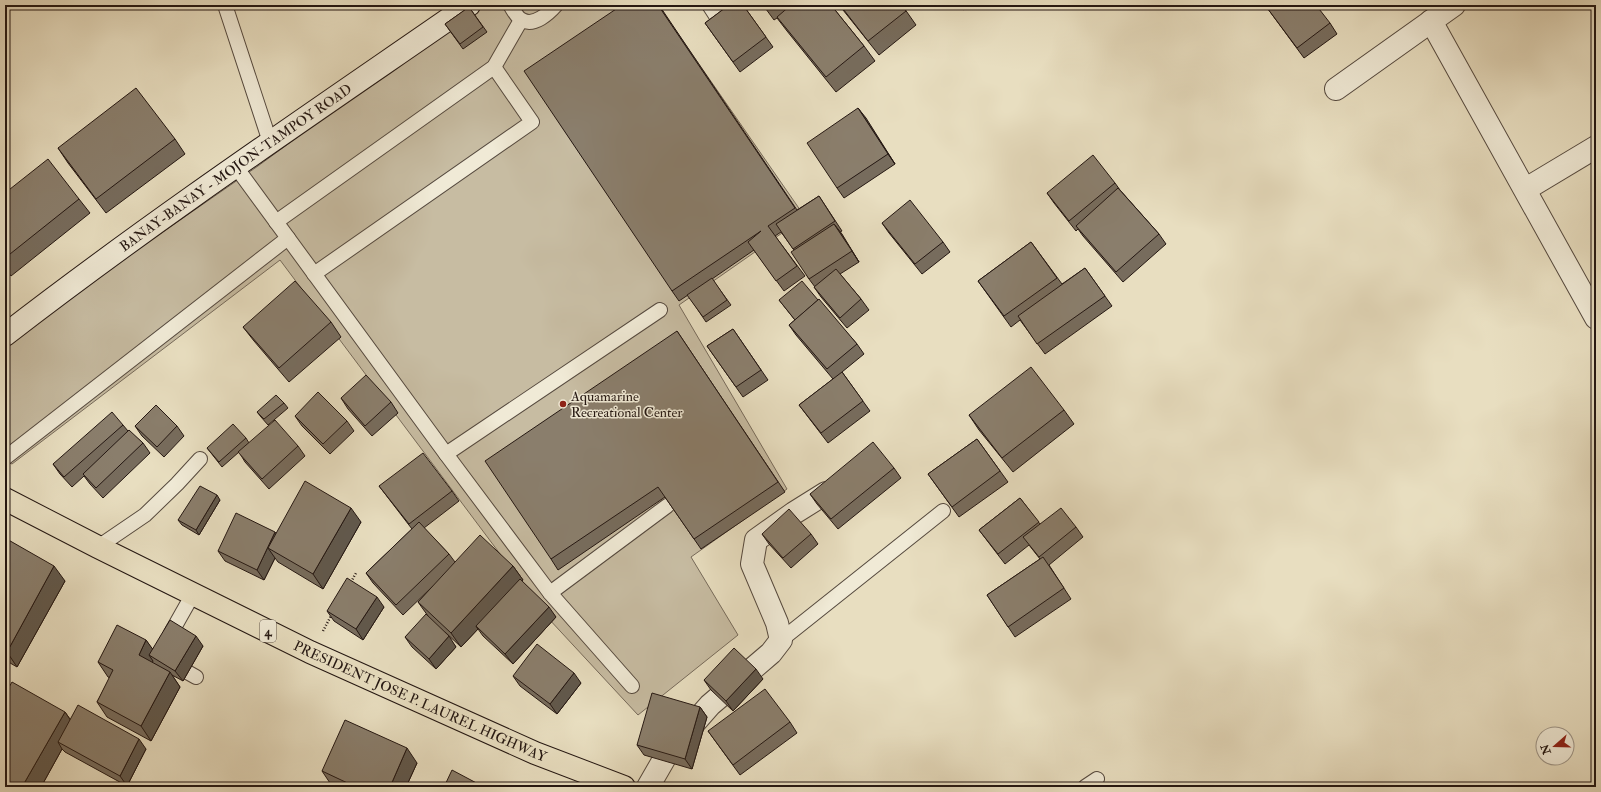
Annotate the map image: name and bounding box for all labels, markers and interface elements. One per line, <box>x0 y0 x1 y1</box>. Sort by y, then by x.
street label: BANAY-BANAY - MOJON-TAMPOY ROAD <box>116 80 355 255</box>
place label: Aquamarine Recreational Center <box>570 388 683 421</box>
marker: Aquamarine Recreational Center <box>558 399 568 409</box>
road number: 4 <box>260 620 276 642</box>
street label: PRESIDENT JOSE P. LAUREL HIGHWAY <box>291 637 549 766</box>
north arrow <box>1535 726 1575 766</box>
text: N <box>1538 741 1554 757</box>

